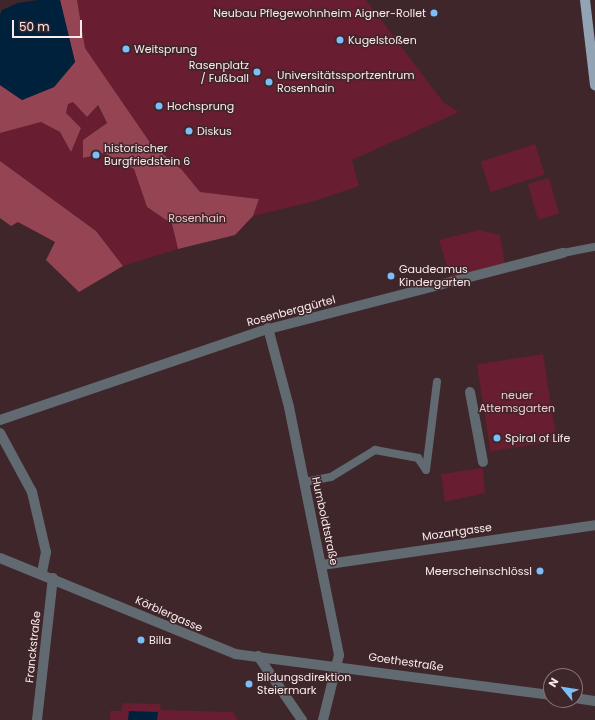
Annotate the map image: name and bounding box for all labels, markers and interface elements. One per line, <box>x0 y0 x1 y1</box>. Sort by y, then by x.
place label: Neubau Pflegewohnheim Aigner-Rollet <box>213 6 426 20</box>
marker: Neubau Pflegewohnheim Aigner-Rollet <box>429 8 439 18</box>
scale bar <box>14 12 84 38</box>
text: 50 m <box>19 18 50 35</box>
place label: Kugelstoßen <box>348 33 417 47</box>
marker: Kugelstoßen <box>335 35 345 45</box>
place label: Weitsprung <box>134 42 197 56</box>
marker: Weitsprung <box>121 44 131 54</box>
place label: Rasenplatz / Fußball <box>189 59 249 85</box>
marker: Rasenplatz / Fußball <box>252 67 262 77</box>
place label: Universitätssportzentrum Rosenhain <box>277 69 415 95</box>
marker: Universitätssportzentrum Rosenhain <box>264 77 274 87</box>
place label: Hochsprung <box>167 99 234 113</box>
marker: Hochsprung <box>154 101 164 111</box>
place label: Diskus <box>197 124 232 138</box>
marker: Diskus <box>184 126 194 136</box>
place label: historischer Burgfriedstein 6 <box>104 142 190 168</box>
marker: historischer Burgfriedstein 6 <box>91 150 101 160</box>
park label: Rosenhain <box>168 211 226 225</box>
place label: Gaudeamus Kindergarten <box>399 263 471 289</box>
marker: Gaudeamus Kindergarten <box>386 271 396 281</box>
street label: Rosenberggürtel <box>245 293 337 329</box>
park label: neuer Attemsgarten <box>479 389 555 415</box>
place label: Spiral of Life <box>505 431 570 445</box>
marker: Spiral of Life <box>492 433 502 443</box>
street label: Humboldtstraße <box>309 476 341 566</box>
street label: Mozartgasse <box>421 521 493 543</box>
place label: Meerscheinschlössl <box>425 564 532 578</box>
marker: Meerscheinschlössl <box>535 566 545 576</box>
street label: Körblergasse <box>133 593 205 635</box>
street label: Franckstraße <box>23 610 43 684</box>
place label: Billa <box>149 633 171 647</box>
marker: Billa <box>136 635 146 645</box>
street label: Goethestraße <box>368 650 444 674</box>
north arrow <box>543 668 583 708</box>
place label: Bildungsdirektion Steiermark <box>257 671 351 697</box>
text: N <box>544 675 562 690</box>
marker: Bildungsdirektion Steiermark <box>244 679 254 689</box>

